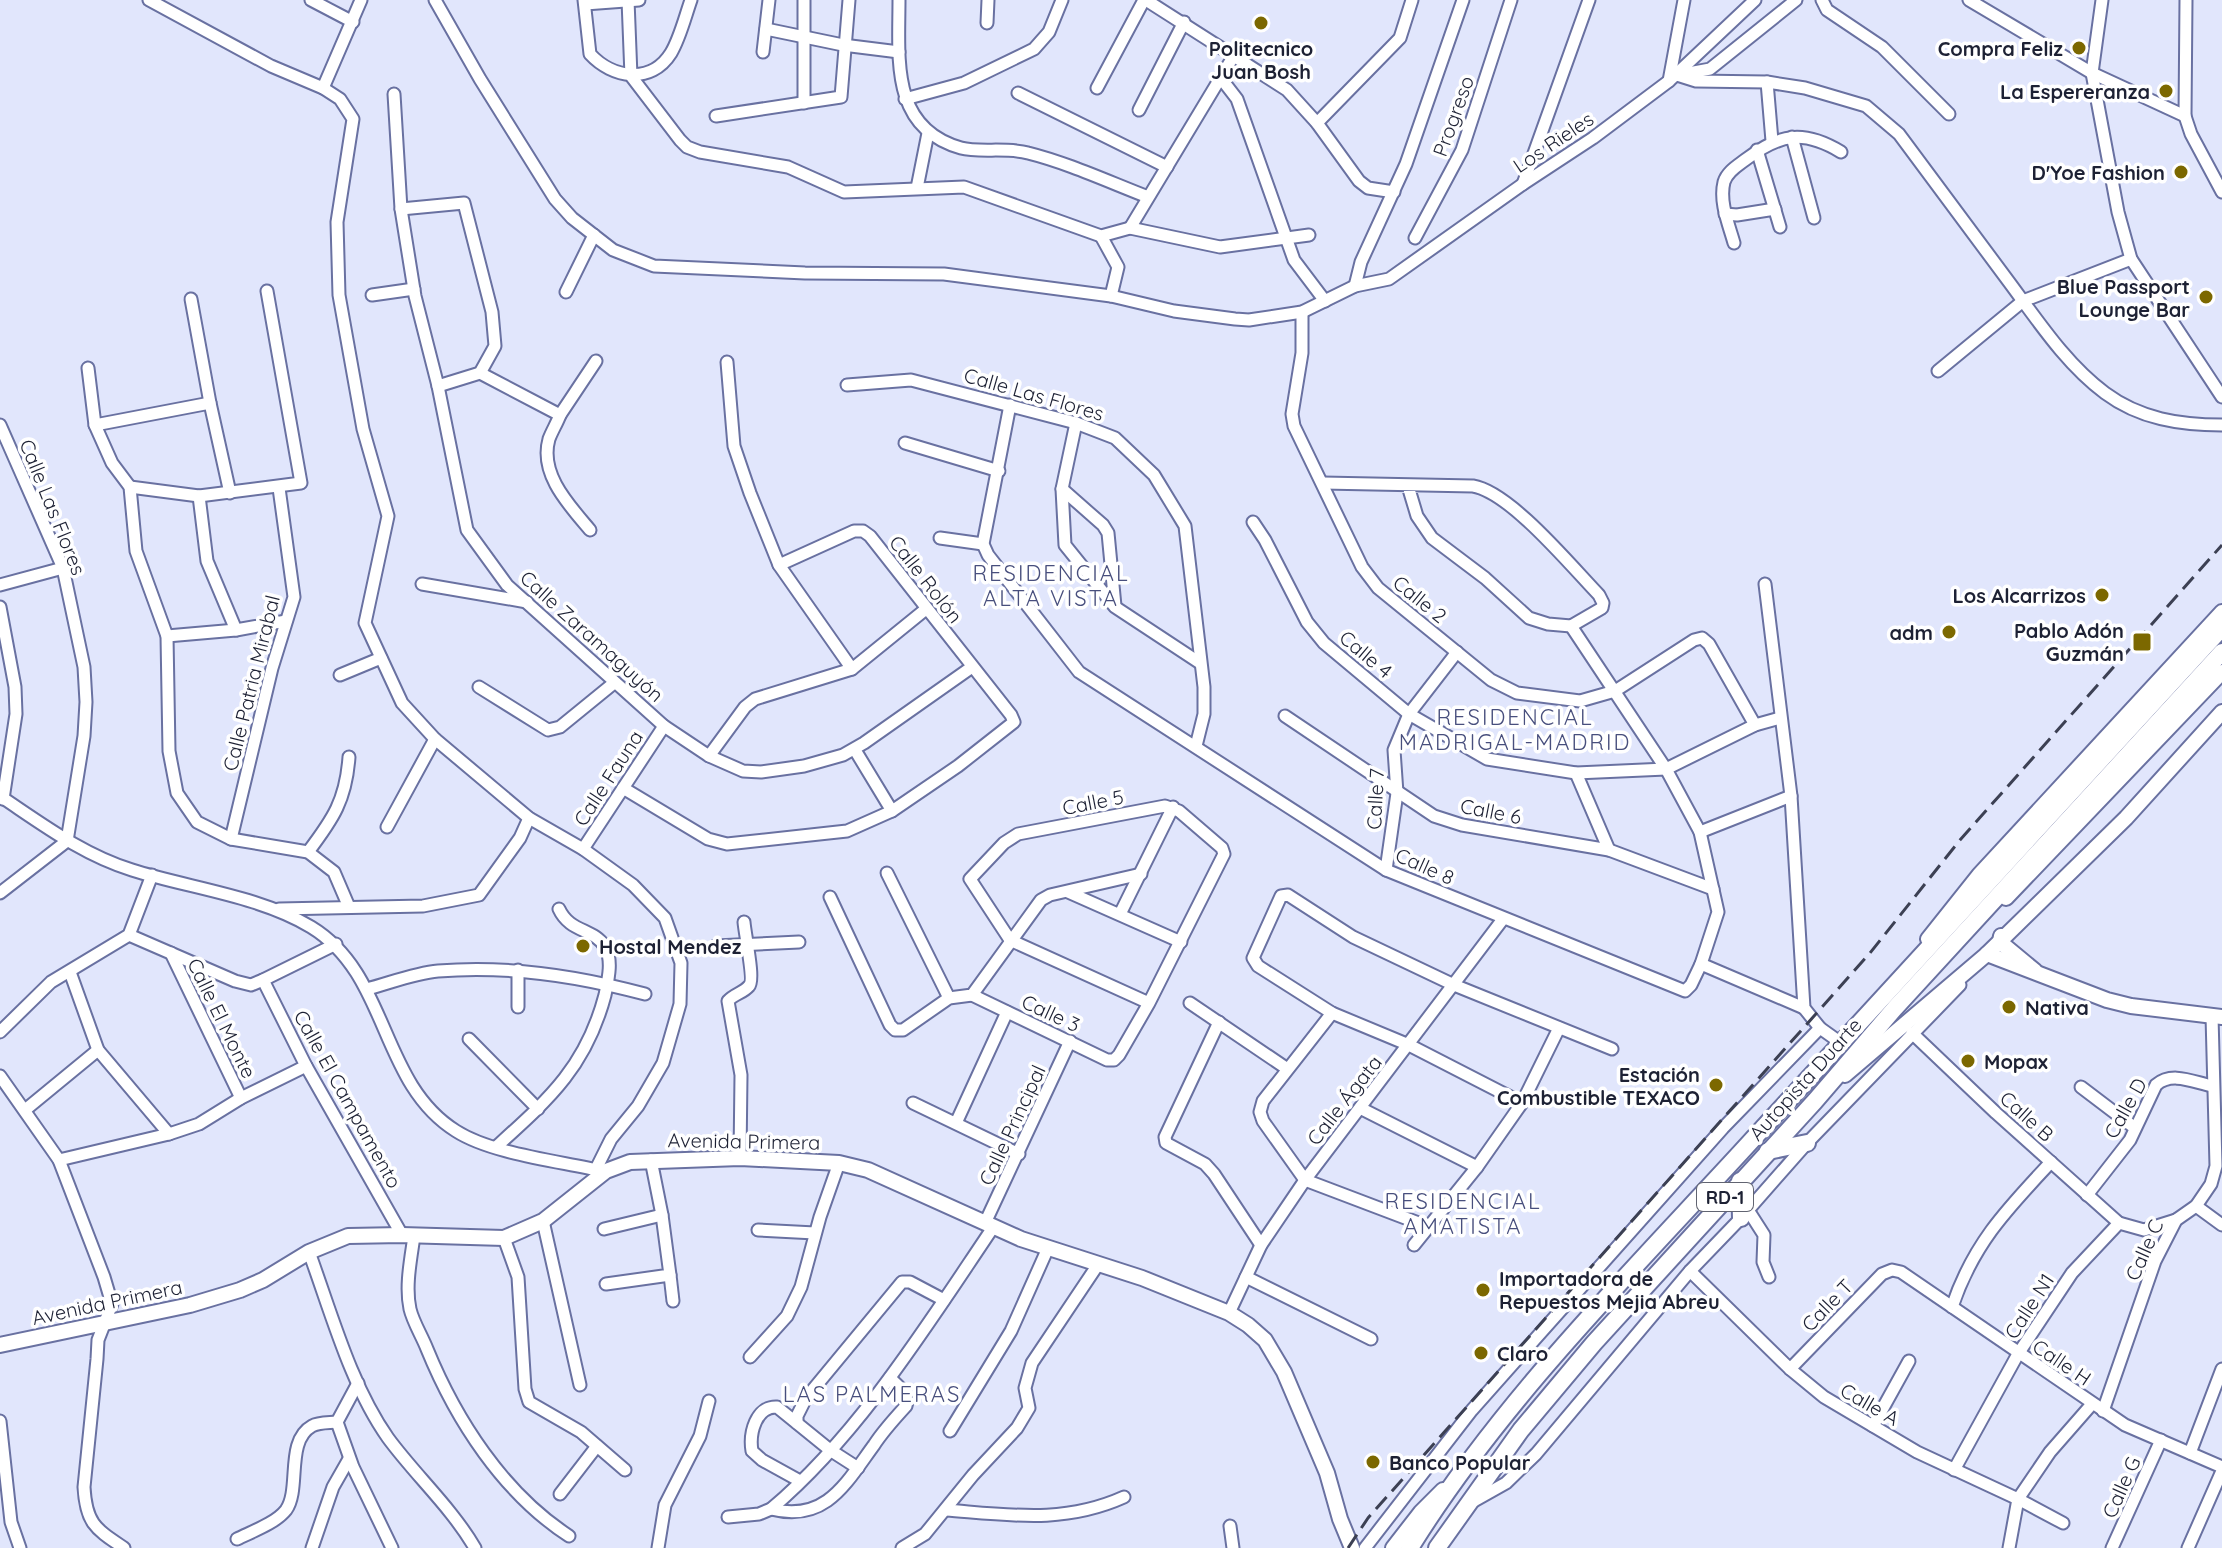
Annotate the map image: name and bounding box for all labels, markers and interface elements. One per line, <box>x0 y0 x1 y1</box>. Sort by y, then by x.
marker: Politecnico Juan Bosh <box>1252 14 1270 32</box>
place label: Politecnico Juan Bosh <box>1209 36 1313 84</box>
place label: Compra Feliz <box>1938 36 2063 61</box>
marker: Compra Feliz <box>2070 39 2088 57</box>
street label: Progreso <box>1427 72 1479 160</box>
place label: La Espereranza <box>2000 79 2150 104</box>
marker: La Espereranza <box>2157 82 2175 100</box>
street label: Los Rieles <box>1508 106 1598 178</box>
place label: D'Yoe Fashion <box>2032 160 2165 185</box>
marker: D'Yoe Fashion <box>2172 163 2190 181</box>
place label: Blue Passport Lounge Bar <box>2057 274 2190 322</box>
marker: Blue Passport Lounge Bar <box>2197 288 2215 306</box>
street label: Calle Las Flores <box>961 362 1107 426</box>
street label: Calle Las Flores <box>14 435 92 579</box>
street label: Calle Rolón <box>884 530 968 628</box>
district label: RESIDENCIAL ALTA VISTA <box>972 559 1130 612</box>
street label: Calle Zaramaguyón <box>515 565 669 707</box>
street label: Calle 2 <box>1388 570 1452 628</box>
place label: Los Alcarrizos <box>1952 583 2086 608</box>
marker: Los Alcarrizos <box>2093 586 2111 604</box>
street label: Calle Patria Mirabal <box>217 592 285 774</box>
place label: Pablo Adón Guzmán <box>2014 618 2124 666</box>
place label: adm <box>1889 620 1933 645</box>
marker: adm <box>1940 623 1958 641</box>
street label: Calle 4 <box>1334 625 1398 683</box>
marker: Pablo Adón Guzmán <box>2131 631 2153 653</box>
district label: RESIDENCIAL MADRIGAL-MADRID <box>1399 703 1631 756</box>
street label: Calle Fauna <box>568 726 648 830</box>
street label: Calle 7 <box>1361 768 1389 830</box>
street label: Calle 5 <box>1060 784 1126 820</box>
street label: Calle 6 <box>1458 793 1524 829</box>
street label: Calle 8 <box>1392 842 1458 890</box>
place label: Hostal Mendez <box>599 934 742 959</box>
marker: Hostal Mendez <box>574 937 592 955</box>
street label: Calle El Monte <box>182 954 262 1082</box>
street label: Calle 3 <box>1018 989 1084 1037</box>
place label: Nativa <box>2025 995 2089 1020</box>
marker: Nativa <box>2000 998 2018 1016</box>
street label: Calle El Campamento <box>289 1006 407 1192</box>
street label: Autopista Duarte <box>1743 1012 1867 1146</box>
place label: Mopax <box>1984 1049 2048 1074</box>
street label: Calle Ágata <box>1301 1050 1387 1150</box>
marker: Mopax <box>1959 1052 1977 1070</box>
street label: Calle Principal <box>973 1061 1051 1189</box>
place label: Estación Combustible TEXACO <box>1497 1062 1700 1110</box>
street label: Calle D <box>2098 1073 2152 1143</box>
marker: Estación Combustible TEXACO <box>1707 1076 1725 1094</box>
street label: Calle B <box>1995 1085 2059 1147</box>
street label: Avenida Primera <box>667 1127 821 1155</box>
road number: RD-1 <box>1697 1183 1753 1211</box>
district label: RESIDENCIAL AMATISTA <box>1384 1187 1542 1240</box>
street label: Calle C <box>2120 1216 2168 1284</box>
place label: Importadora de Repuestos Mejia Abreu <box>1499 1266 1720 1314</box>
street label: Calle N1 <box>1999 1269 2059 1343</box>
street label: Avenida Primera <box>30 1274 184 1330</box>
street label: Calle T <box>1796 1274 1858 1336</box>
marker: Importadora de Repuestos Mejia Abreu <box>1474 1281 1492 1299</box>
street label: Calle H <box>2028 1333 2096 1391</box>
place label: Claro <box>1497 1341 1548 1366</box>
marker: Claro <box>1472 1344 1490 1362</box>
street label: Calle A <box>1836 1377 1904 1431</box>
district label: LAS PALMERAS <box>783 1380 961 1408</box>
place label: Banco Popular <box>1389 1450 1531 1475</box>
street label: Calle G <box>2096 1452 2146 1522</box>
marker: Banco Popular <box>1364 1453 1382 1471</box>

